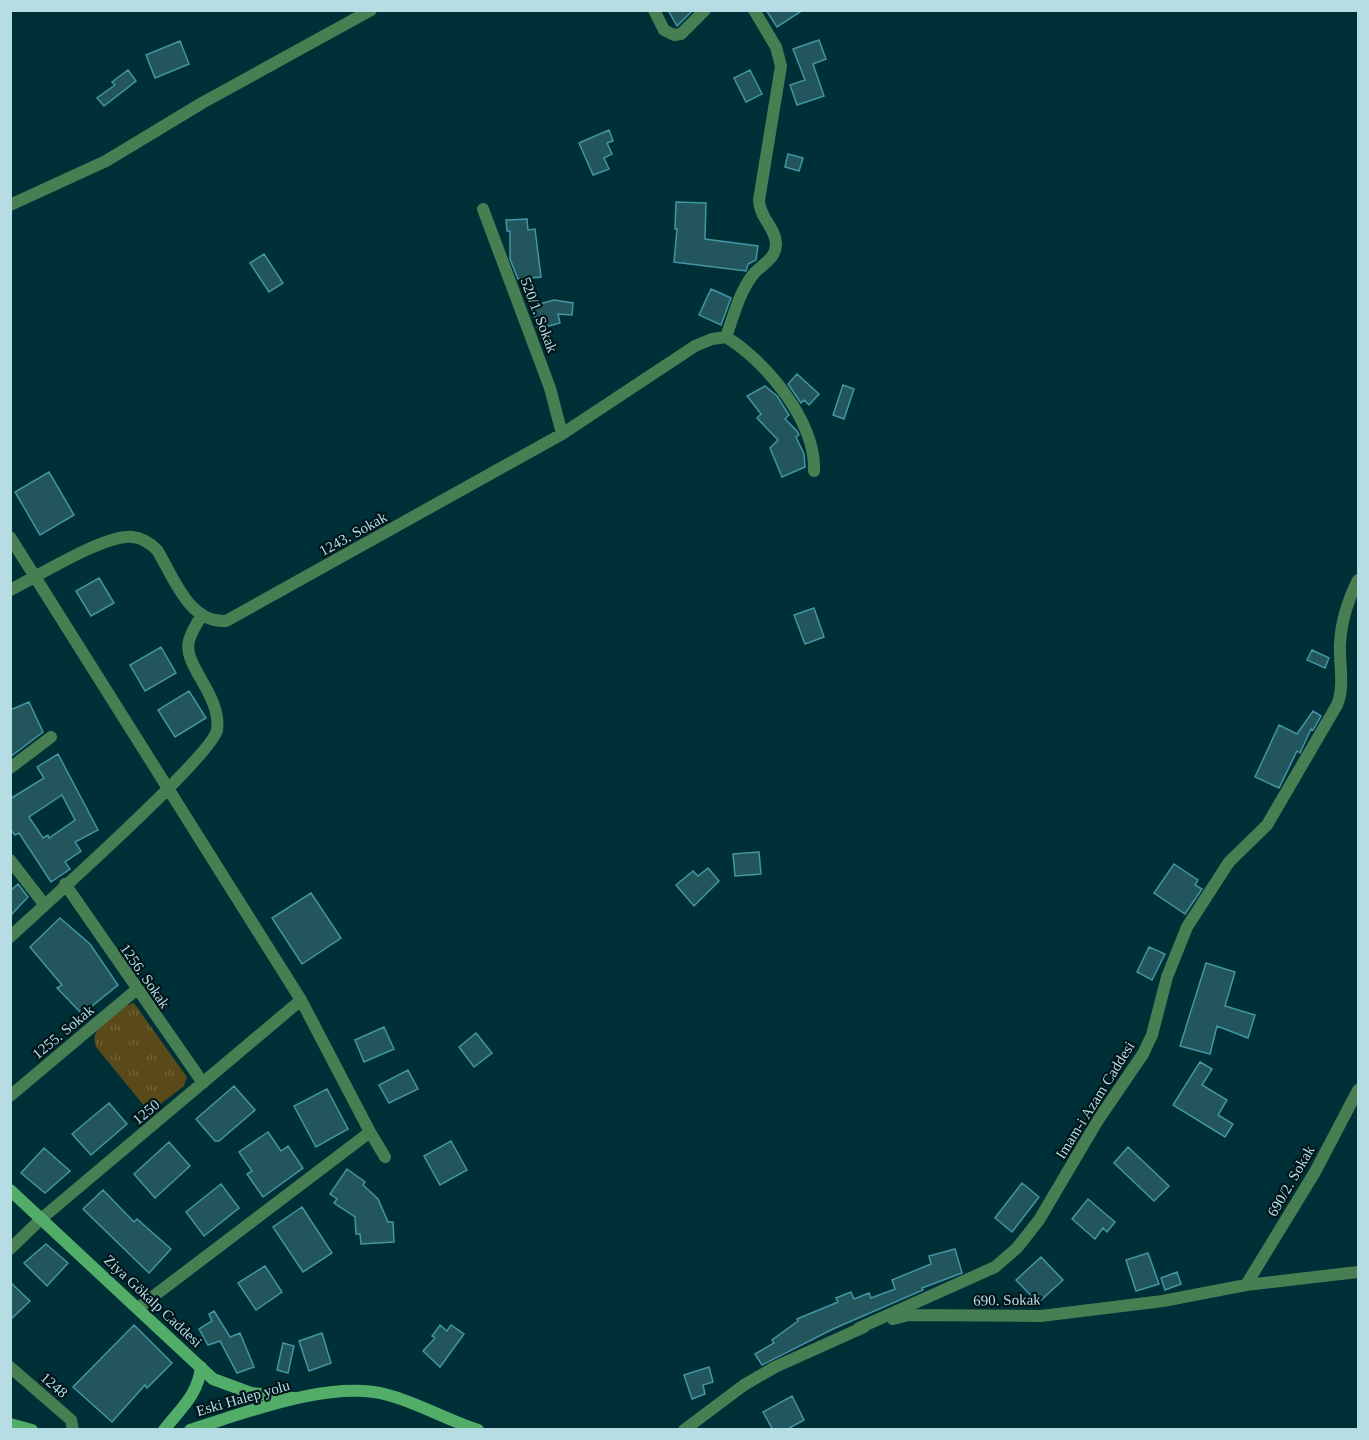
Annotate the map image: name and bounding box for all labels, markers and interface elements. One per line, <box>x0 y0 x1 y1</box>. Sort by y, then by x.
street label: 520/1. Sokak <box>517 275 561 355</box>
street label: 1243. Sokak <box>316 509 390 559</box>
street label: 1256. Sokak <box>117 941 173 1012</box>
street label: 1255. Sokak <box>29 1001 97 1062</box>
street label: Imam-i Azam Caddesi <box>1052 1039 1138 1161</box>
street label: 1250 <box>129 1096 163 1128</box>
street label: 690/2. Sokak <box>1264 1142 1318 1219</box>
street label: Ziya Gökalp Caddesi <box>101 1252 205 1350</box>
street label: 690. Sokak <box>973 1291 1041 1309</box>
street label: 1248 <box>37 1369 71 1401</box>
street label: Eski Halep yolu <box>194 1377 292 1419</box>

